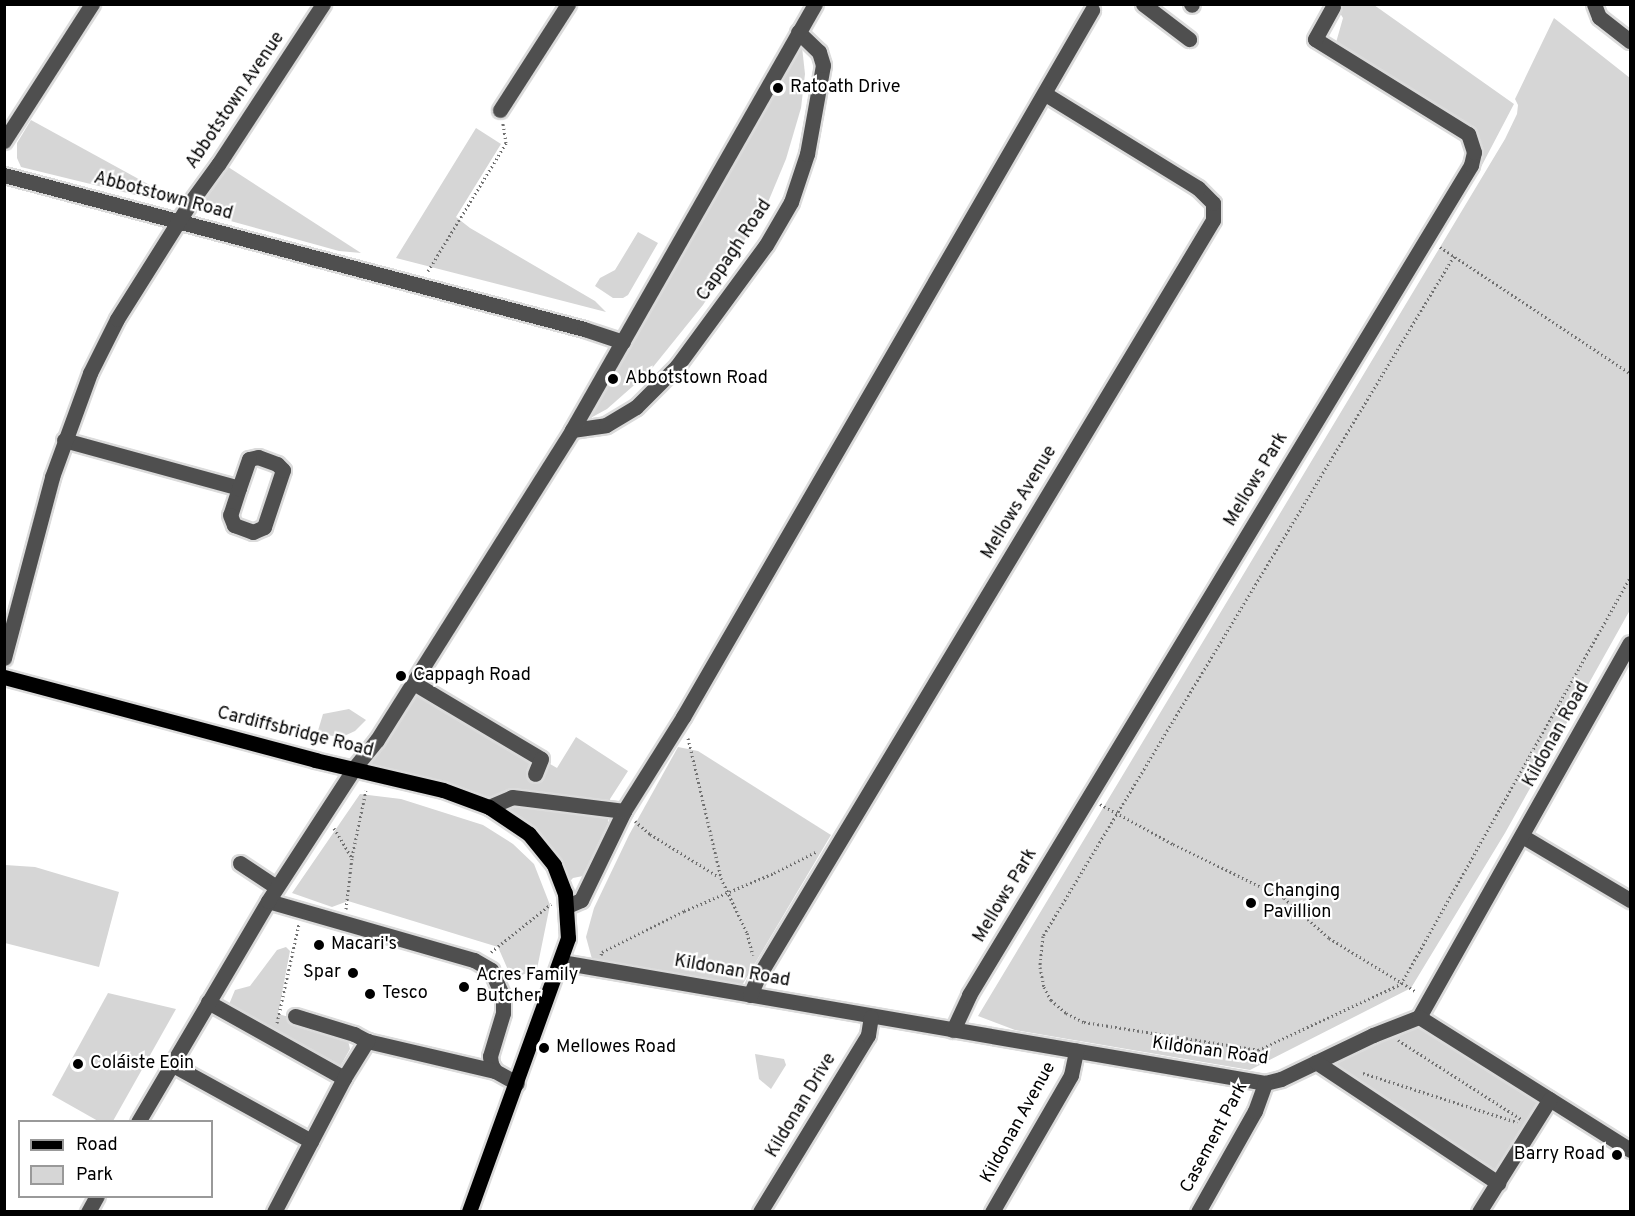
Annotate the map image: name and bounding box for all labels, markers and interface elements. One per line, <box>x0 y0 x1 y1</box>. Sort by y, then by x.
street label: Abbotstown Avenue <box>182 28 290 174</box>
place label: Ratoath Drive <box>790 77 901 99</box>
marker: Ratoath Drive <box>771 81 785 95</box>
street label: Abbotstown Road <box>91 168 235 226</box>
street label: Cappagh Road <box>693 196 777 306</box>
place label: Abbotstown Road <box>625 368 768 390</box>
marker: Abbotstown Road <box>606 372 620 386</box>
street label: Mellows Park <box>1220 429 1294 531</box>
street label: Mellows Avenue <box>977 442 1063 564</box>
place label: Cappagh Road <box>413 665 531 687</box>
marker: Cappagh Road <box>394 669 408 683</box>
street label: Kildonan Road <box>1519 679 1595 791</box>
street label: Cardiffsbridge Road <box>215 703 375 763</box>
street label: Mellows Park <box>969 845 1043 947</box>
place label: Changing Pavillion <box>1263 882 1340 924</box>
marker: Changing Pavillion <box>1244 896 1258 910</box>
place label: Macari's <box>331 934 397 956</box>
marker: Macari's <box>312 938 326 952</box>
street label: Kildonan Road <box>672 951 792 993</box>
place label: Spar <box>303 962 341 984</box>
marker: Spar <box>346 966 360 980</box>
place label: Acres Family Butcher <box>476 966 578 1008</box>
marker: Acres Family Butcher <box>457 980 471 994</box>
place label: Tesco <box>382 983 428 1005</box>
marker: Tesco <box>363 987 377 1001</box>
street label: Kildonan Road <box>1150 1033 1270 1071</box>
place label: Mellowes Road <box>556 1037 676 1059</box>
marker: Mellowes Road <box>537 1041 551 1055</box>
street label: Kildonan Drive <box>762 1050 842 1162</box>
place label: Coláiste Eoin <box>90 1053 194 1075</box>
marker: Coláiste Eoin <box>71 1057 85 1071</box>
street label: Kildonan Avenue <box>977 1058 1061 1188</box>
street label: Casement Park <box>1177 1079 1253 1197</box>
legend <box>18 1120 213 1198</box>
text: Road <box>76 1134 118 1157</box>
place label: Barry Road <box>1514 1144 1605 1166</box>
marker: Barry Road <box>1610 1148 1624 1162</box>
text: Park <box>76 1164 113 1187</box>

